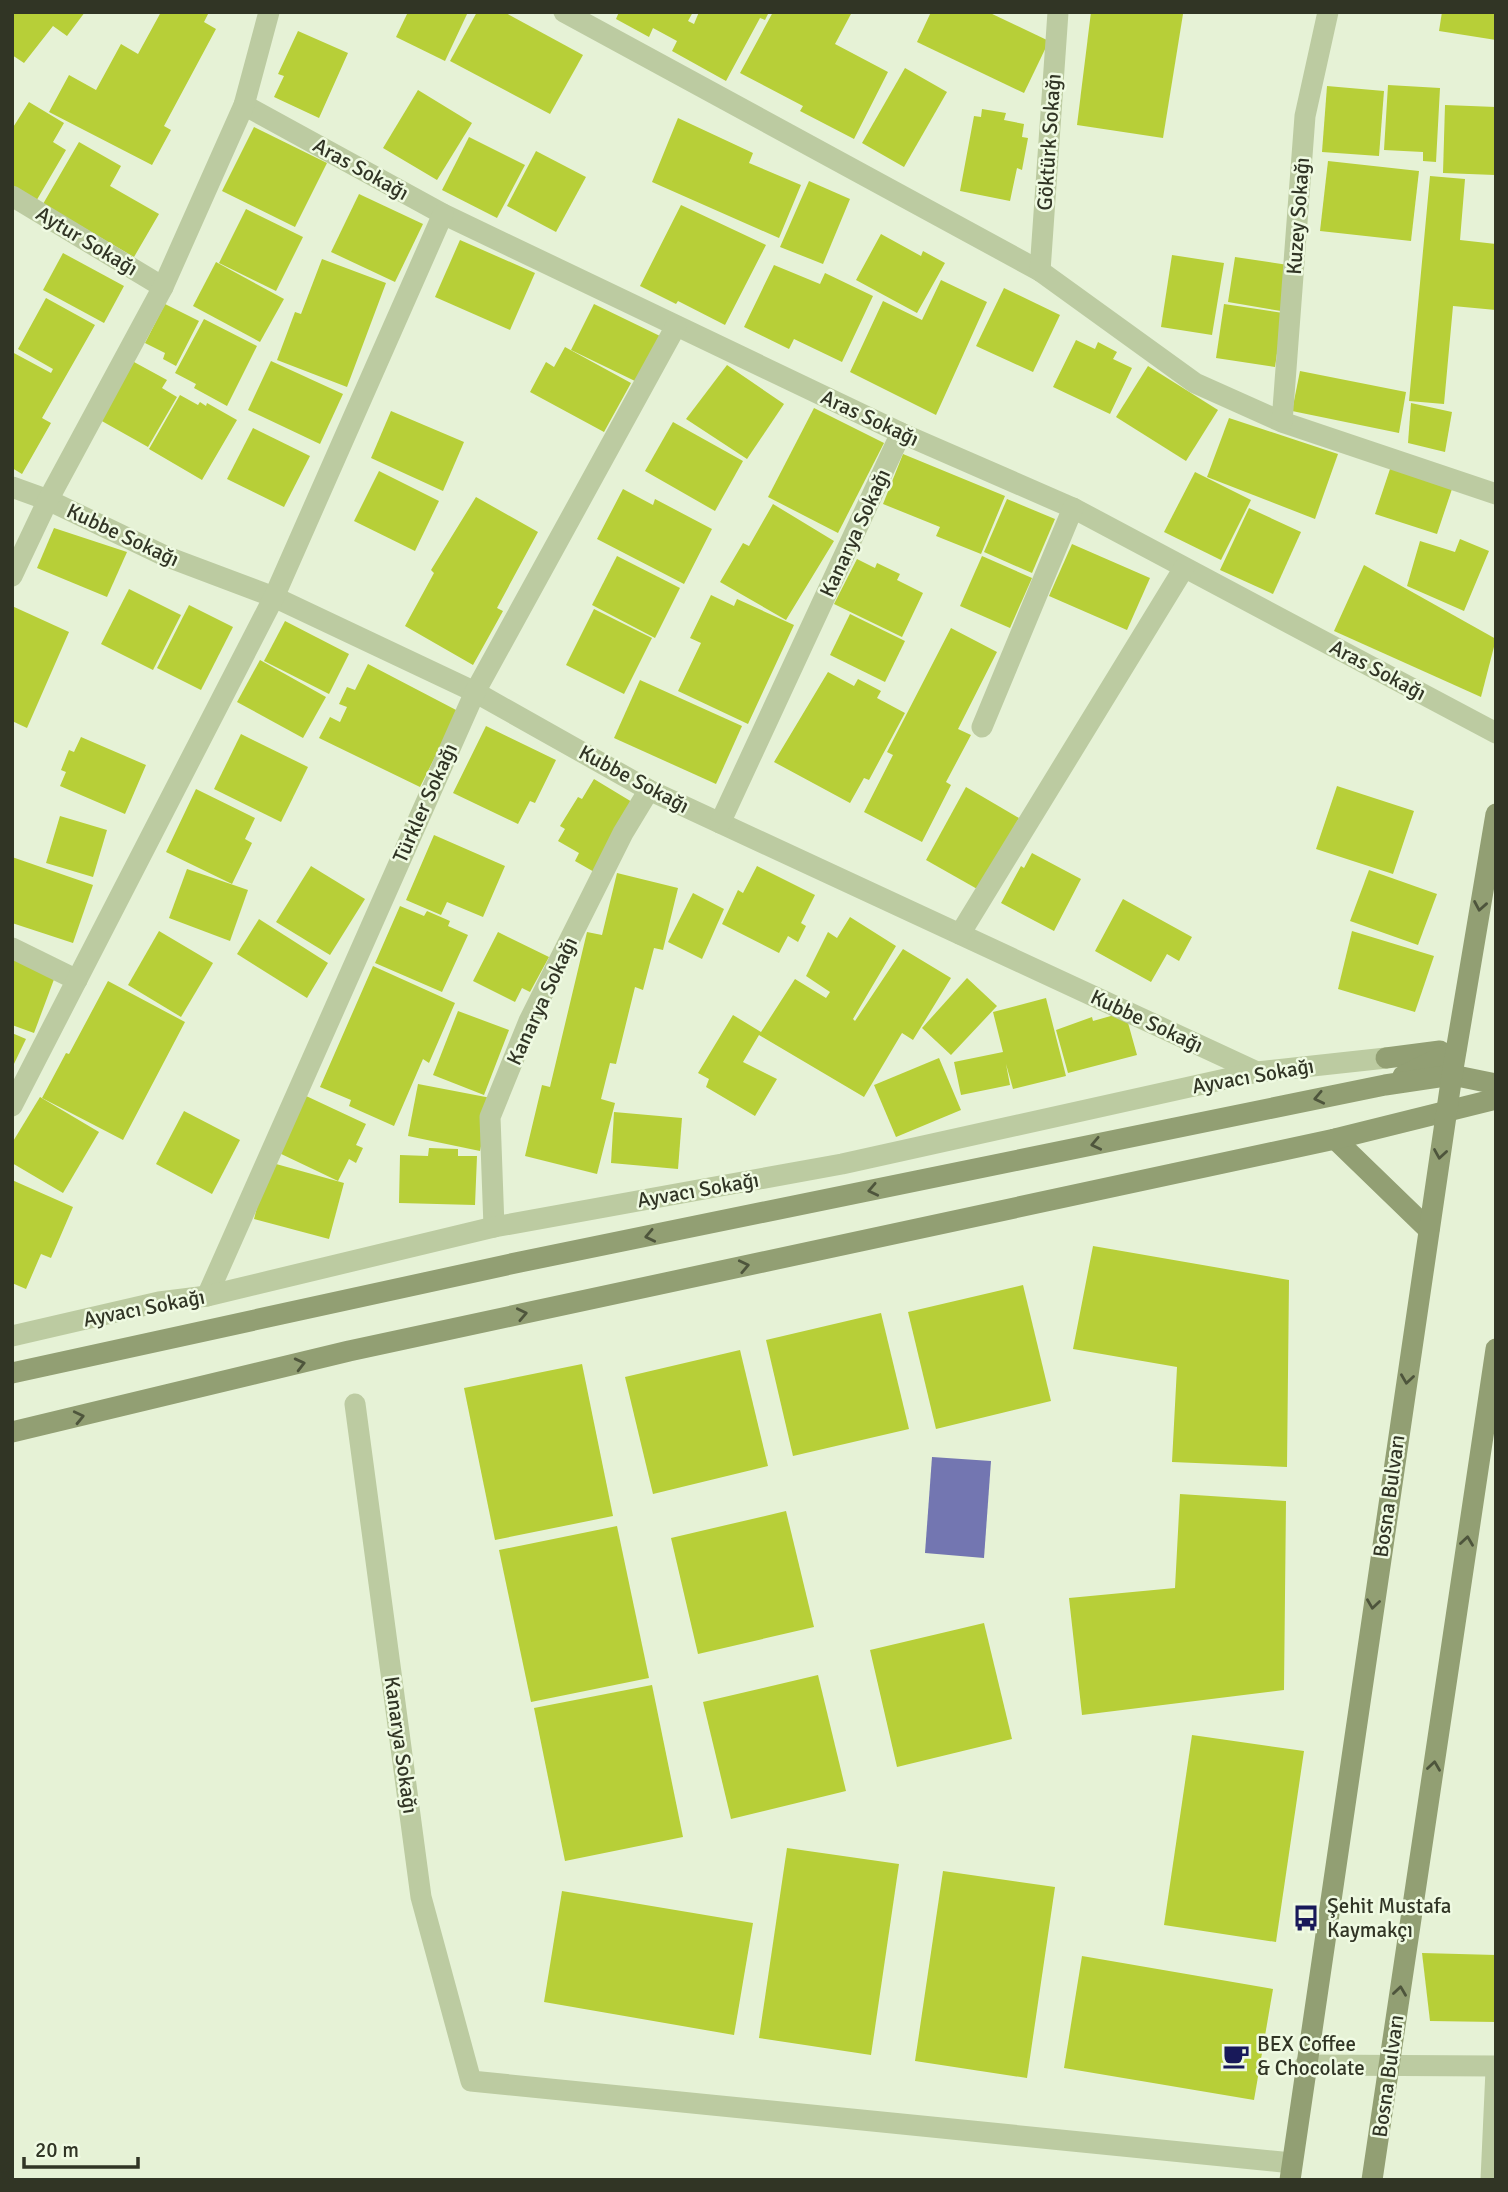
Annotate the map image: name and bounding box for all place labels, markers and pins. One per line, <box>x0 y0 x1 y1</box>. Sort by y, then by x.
place label: Şehit Mustafa Kaymakçı <box>1327 1893 1451 1943</box>
bus stop icon: Şehit Mustafa Kaymakçı <box>1291 1903 1321 1933</box>
place label: BEX Coffee & Chocolate <box>1257 2031 1365 2081</box>
cafe icon: BEX Coffee & Chocolate <box>1221 2041 1251 2071</box>

